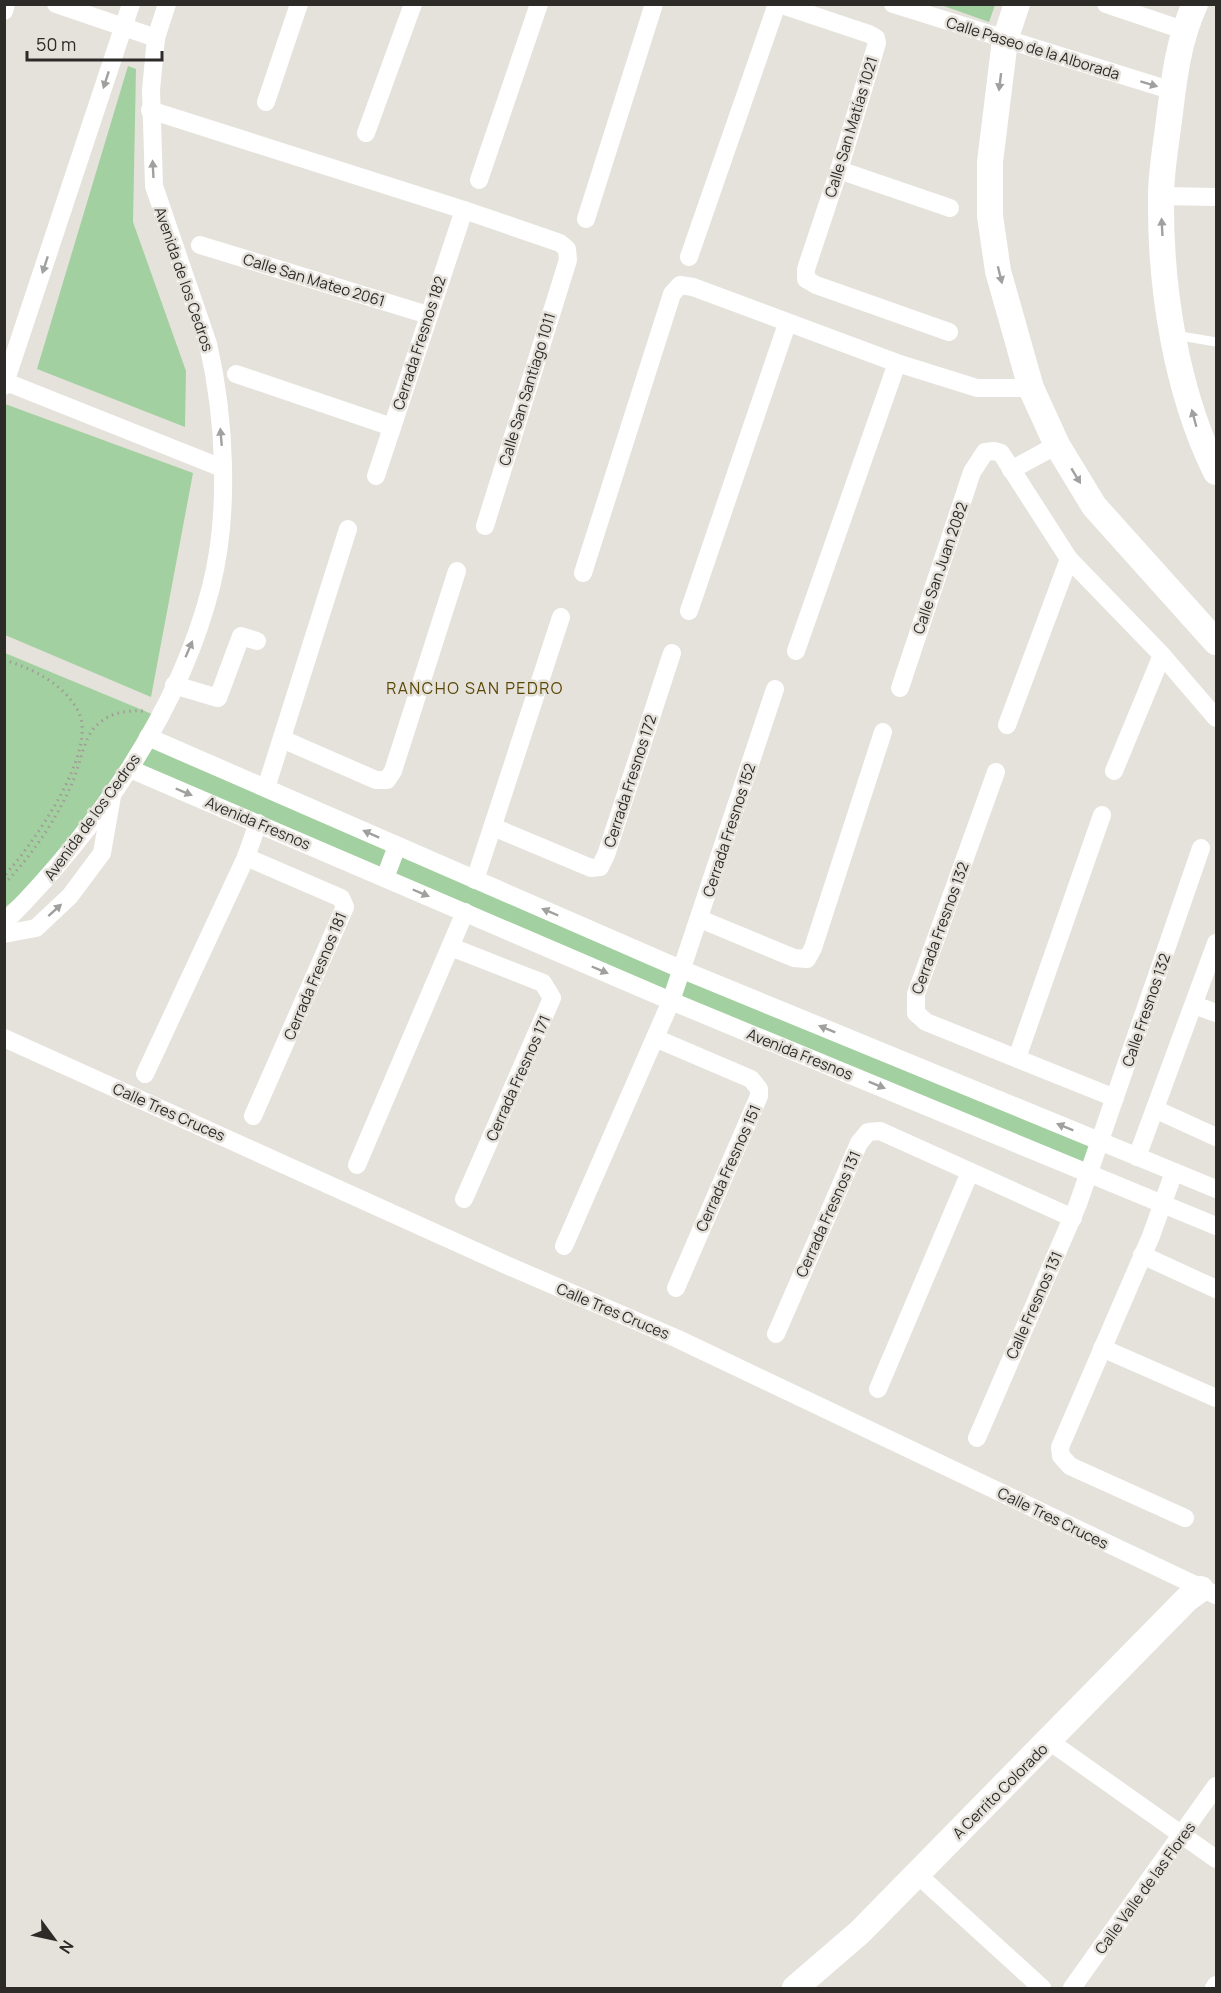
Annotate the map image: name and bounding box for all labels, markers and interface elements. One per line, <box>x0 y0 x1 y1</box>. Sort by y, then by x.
street label: Calle Paseo de la Alborada <box>944 12 1122 84</box>
scale bar <box>27 24 162 62</box>
text: 50 m <box>36 32 76 56</box>
street label: Calle San Matías 1021 <box>820 54 882 200</box>
one-way arrow <box>101 71 111 89</box>
one-way arrow <box>995 72 1005 91</box>
one-way arrow <box>1140 80 1158 89</box>
one-way arrow <box>148 159 157 178</box>
street label: Avenida de los Cedros <box>149 204 219 354</box>
one-way arrow <box>1158 217 1167 236</box>
street label: Calle San Mateo 2061 <box>241 248 387 312</box>
one-way arrow <box>40 256 49 274</box>
one-way arrow <box>995 266 1005 284</box>
street label: Cerrada Fresnos 182 <box>387 273 451 413</box>
street label: Calle San Santiago 1011 <box>494 310 560 468</box>
one-way arrow <box>1189 409 1199 427</box>
one-way arrow <box>216 428 226 447</box>
one-way arrow <box>1070 468 1081 484</box>
street label: Calle San Juan 2082 <box>908 499 972 637</box>
one-way arrow <box>185 640 194 657</box>
district label: RANCHO SAN PEDRO <box>386 677 564 699</box>
street label: Cerrada Fresnos 172 <box>599 712 661 850</box>
street label: Avenida de los Cedros <box>39 749 145 884</box>
street label: Cerrada Fresnos 152 <box>698 761 760 899</box>
one-way arrow <box>175 787 193 797</box>
street label: Avenida Fresnos <box>202 791 314 855</box>
one-way arrow <box>363 830 380 839</box>
street label: Cerrada Fresnos 132 <box>906 859 974 997</box>
one-way arrow <box>412 889 430 899</box>
one-way arrow <box>48 903 63 917</box>
one-way arrow <box>541 907 559 917</box>
street label: Cerrada Fresnos 181 <box>279 909 351 1043</box>
street label: Calle Fresnos 132 <box>1117 951 1175 1069</box>
one-way arrow <box>591 966 609 976</box>
street label: Cerrada Fresnos 171 <box>481 1012 555 1144</box>
street label: Avenida Fresnos <box>744 1023 856 1085</box>
one-way arrow <box>817 1024 835 1034</box>
street label: Calle Tres Cruces <box>110 1078 229 1146</box>
one-way arrow <box>869 1080 887 1090</box>
street label: Cerrada Fresnos 151 <box>691 1101 765 1235</box>
one-way arrow <box>1056 1122 1074 1132</box>
street label: Cerrada Fresnos 131 <box>791 1147 865 1281</box>
street label: Calle Fresnos 131 <box>1001 1248 1067 1362</box>
street label: Calle Tres Cruces <box>553 1278 673 1344</box>
street label: Calle Tres Cruces <box>994 1482 1112 1554</box>
street label: A Cerrito Colorado <box>948 1739 1052 1843</box>
street label: Calle Valle de las Flores <box>1090 1818 1200 1958</box>
north arrow <box>24 1909 84 1969</box>
text: N <box>54 1936 79 1958</box>

